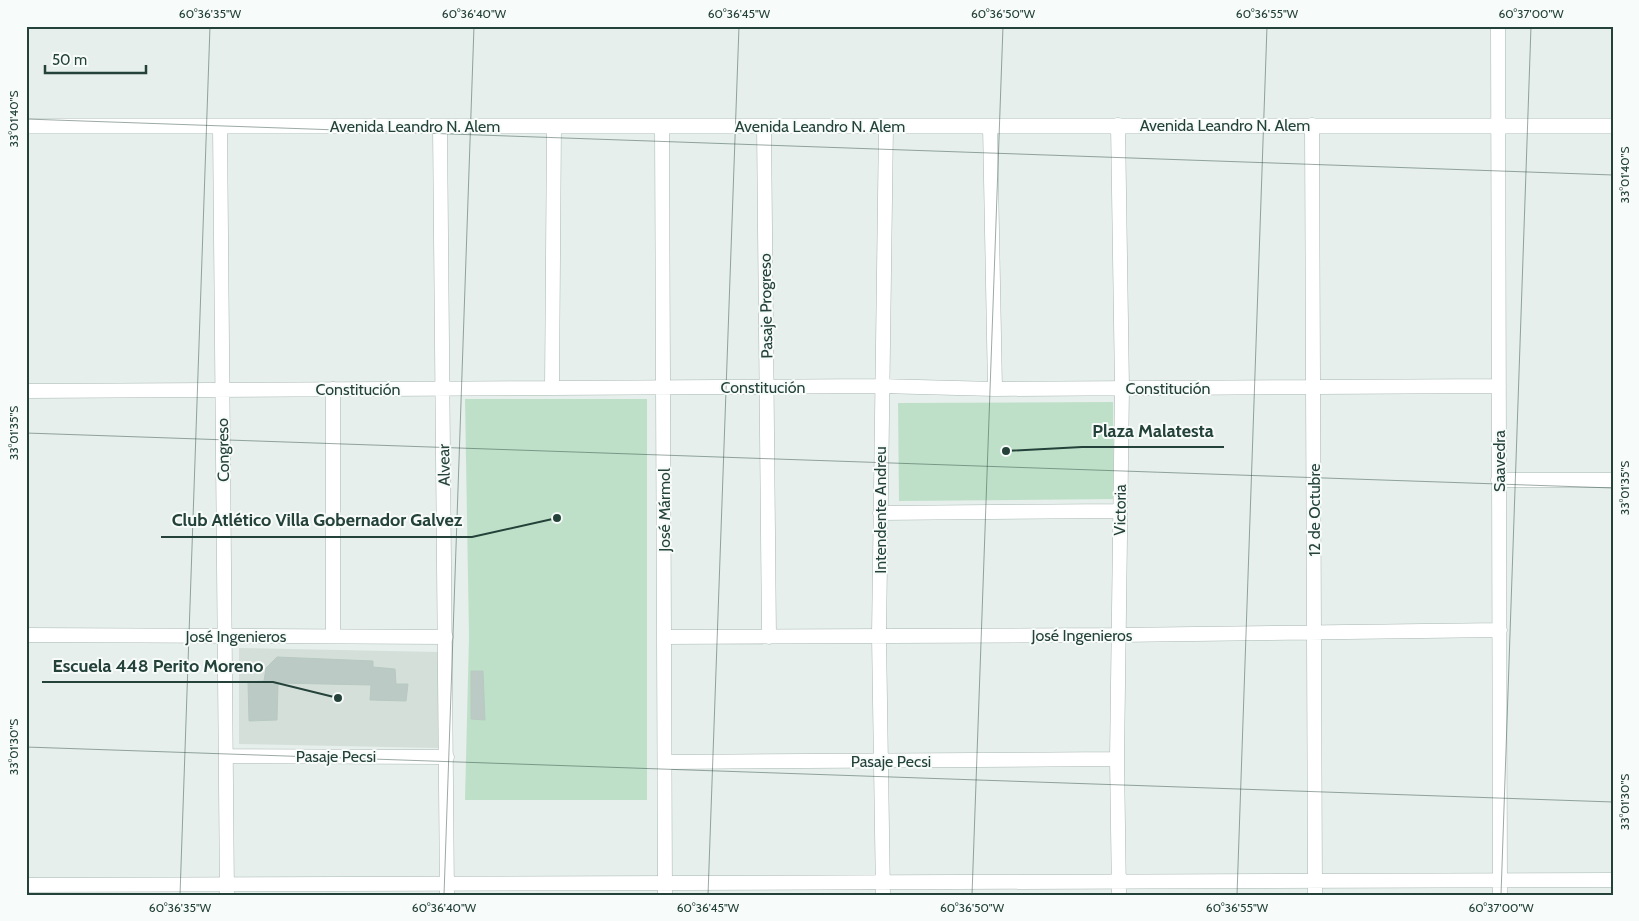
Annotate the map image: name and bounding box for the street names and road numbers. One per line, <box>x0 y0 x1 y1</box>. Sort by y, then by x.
street label: Avenida Leandro N. Alem <box>1140 116 1310 135</box>
street label: Avenida Leandro N. Alem <box>330 117 500 136</box>
street label: Avenida Leandro N. Alem <box>735 117 905 136</box>
street label: Pasaje Progreso <box>756 253 776 359</box>
street label: Constitución <box>721 378 806 397</box>
street label: Constitución <box>1126 379 1211 398</box>
street label: Constitución <box>316 380 401 399</box>
street label: Congreso <box>213 418 233 482</box>
street label: Saavedra <box>1490 430 1509 492</box>
street label: Alvear <box>434 443 454 486</box>
street label: Intendente Andreu <box>871 446 890 574</box>
street label: 12 de Octubre <box>1305 463 1324 557</box>
street label: José Mármol <box>655 468 674 553</box>
street label: Victoria <box>1110 484 1130 536</box>
street label: José Ingenieros <box>1031 626 1133 645</box>
street label: José Ingenieros <box>185 627 287 646</box>
street label: Pasaje Pecsi <box>296 747 376 766</box>
street label: Pasaje Pecsi <box>851 752 931 771</box>

